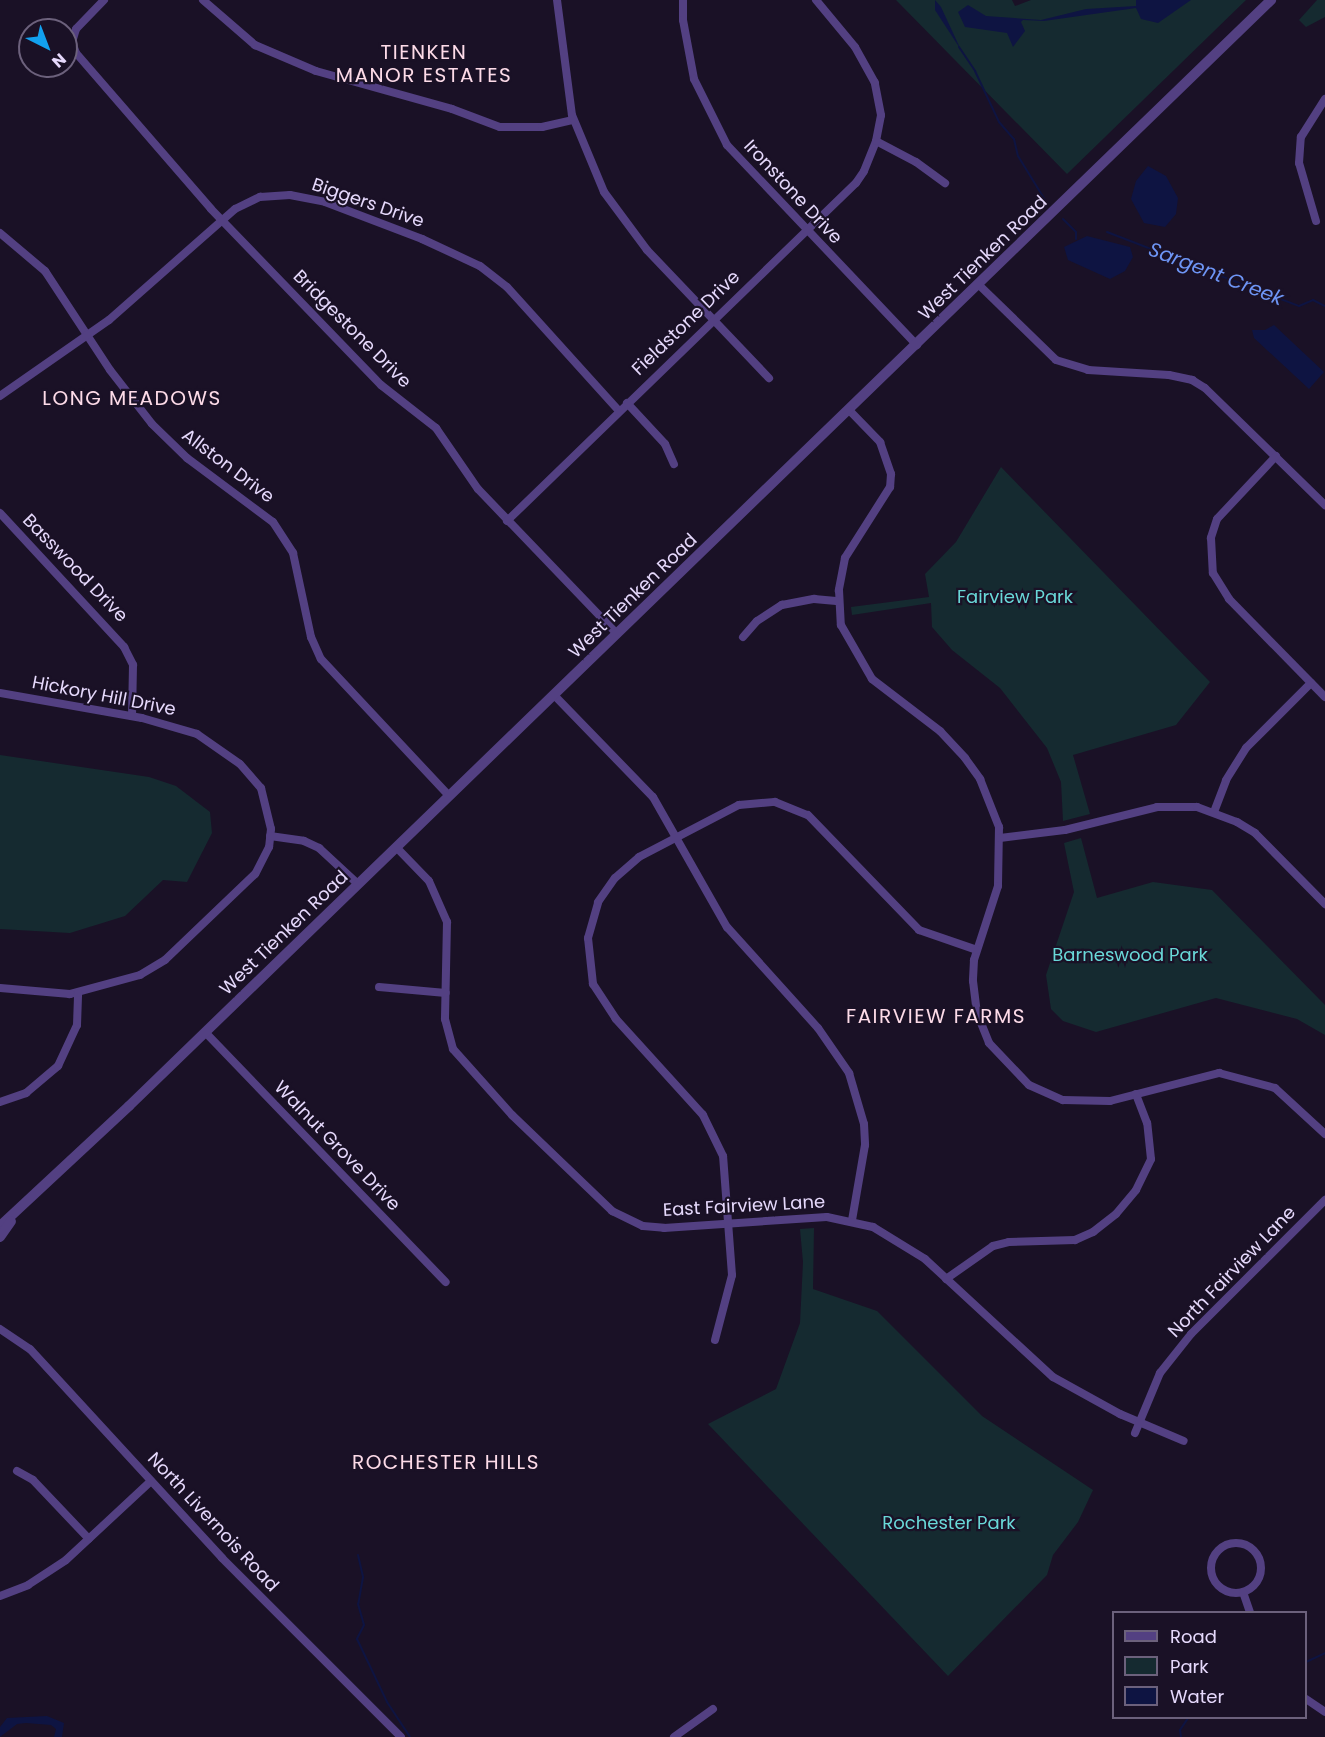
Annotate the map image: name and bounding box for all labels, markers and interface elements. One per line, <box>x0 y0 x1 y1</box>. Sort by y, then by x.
north arrow <box>18 18 78 78</box>
district label: TIENKEN MANOR ESTATES <box>336 40 512 87</box>
text: N <box>47 48 71 73</box>
street label: Ironstone Drive <box>739 136 847 248</box>
street label: Biggers Drive <box>309 174 427 232</box>
street label: West Tienken Road <box>914 191 1052 325</box>
water label: Sargent Creek <box>1145 237 1287 311</box>
street label: Bridgestone Drive <box>289 266 415 392</box>
street label: Fieldstone Drive <box>628 266 744 380</box>
district label: LONG MEADOWS <box>42 386 222 410</box>
street label: Allston Drive <box>178 424 278 508</box>
street label: Basswood Drive <box>18 509 132 627</box>
street label: West Tienken Road <box>564 529 702 663</box>
park label: Fairview Park <box>957 586 1073 608</box>
street label: Hickory Hill Drive <box>30 671 178 721</box>
street label: West Tienken Road <box>215 866 353 1000</box>
park label: Barneswood Park <box>1052 944 1208 966</box>
district label: FAIRVIEW FARMS <box>846 1004 1026 1028</box>
street label: Walnut Grove Drive <box>269 1077 405 1215</box>
street label: East Fairview Lane <box>662 1191 826 1221</box>
street label: North Fairview Lane <box>1164 1202 1300 1342</box>
street label: North Livernois Road <box>143 1448 283 1596</box>
district label: ROCHESTER HILLS <box>352 1450 540 1474</box>
park label: Rochester Park <box>882 1512 1016 1534</box>
legend <box>1112 1611 1307 1719</box>
text: Road <box>1170 1624 1217 1649</box>
text: Park <box>1170 1654 1209 1679</box>
text: Water <box>1170 1684 1224 1709</box>

